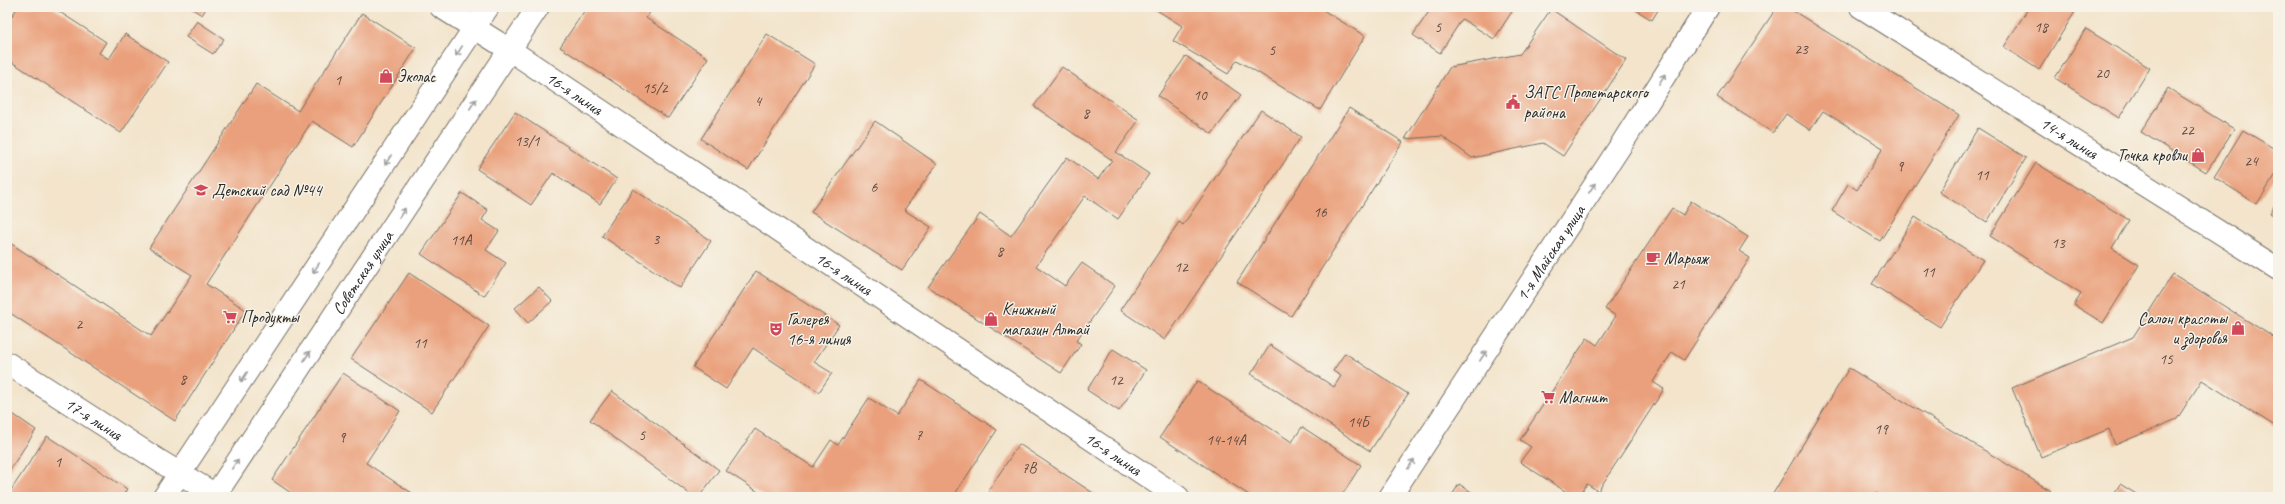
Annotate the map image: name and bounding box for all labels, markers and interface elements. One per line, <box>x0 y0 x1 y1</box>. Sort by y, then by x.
house number: 5 <box>1435 18 1443 37</box>
house number: 18 <box>2034 18 2049 37</box>
house number: 23 <box>1794 40 1809 59</box>
house number: 5 <box>1269 41 1277 60</box>
one-way arrow <box>455 45 463 56</box>
house number: 20 <box>2095 64 2110 83</box>
place label: Эколас <box>397 66 436 87</box>
street label: 16-я линия <box>542 67 607 121</box>
shop icon: Эколас <box>378 68 394 84</box>
house number: 1 <box>335 71 343 90</box>
one-way arrow <box>1659 73 1667 85</box>
house number: 15/2 <box>642 79 669 98</box>
place label: ЗАГС Пролетарского района <box>1524 82 1650 123</box>
house number: 10 <box>1193 86 1208 105</box>
house number: 4 <box>755 92 763 111</box>
public building icon: ЗАГС Пролетарского района <box>1505 94 1521 110</box>
one-way arrow <box>470 98 478 110</box>
house number: 8 <box>1083 104 1091 123</box>
street label: 14-я линия <box>2036 112 2102 165</box>
house number: 22 <box>2180 121 2195 140</box>
house number: 13/1 <box>514 132 541 151</box>
place label: Точка кровли <box>2117 145 2189 166</box>
shop icon: Точка кровли <box>2190 147 2206 163</box>
house number: 24 <box>2244 152 2259 171</box>
one-way arrow <box>383 154 392 165</box>
house number: 9 <box>1897 157 1905 176</box>
house number: 11 <box>1975 166 1990 185</box>
house number: 6 <box>871 178 879 197</box>
place label: Детский сад №44 <box>212 180 324 201</box>
school or university icon: Детский сад №44 <box>193 182 209 198</box>
one-way arrow <box>1588 183 1596 194</box>
street label: 1-я Майская улица <box>1512 200 1590 305</box>
house number: 16 <box>1313 203 1328 222</box>
one-way arrow <box>398 207 406 218</box>
street label: Советская улица <box>328 226 399 319</box>
house number: 3 <box>653 230 661 249</box>
house number: 11А <box>450 231 473 250</box>
house number: 13 <box>2051 234 2066 253</box>
house number: 8 <box>997 242 1005 261</box>
street label: 16-я линия <box>811 247 877 301</box>
place label: Марьяж <box>1664 248 1710 269</box>
cafe icon: Марьяж <box>1645 250 1661 266</box>
house number: 12 <box>1174 258 1189 277</box>
one-way arrow <box>312 262 320 273</box>
house number: 11 <box>1921 263 1936 282</box>
house number: 21 <box>1671 275 1686 294</box>
place label: Книжный магазин Алтай <box>1002 299 1090 340</box>
place label: Продукты <box>241 307 301 328</box>
place label: Салон красоты и здоровья <box>2138 308 2229 350</box>
supermarket icon: Продукты <box>222 309 238 325</box>
place label: Галерея 16-я линия <box>787 309 852 350</box>
shop icon: Книжный магазин Алтай <box>983 311 999 327</box>
house number: 2 <box>76 315 84 334</box>
shop icon: Салон красоты и здоровья <box>2230 320 2246 336</box>
theatre icon: Галерея 16-я линия <box>768 321 784 337</box>
house number: 11 <box>413 334 428 353</box>
one-way arrow <box>1478 350 1487 361</box>
house number: 15 <box>2159 350 2174 369</box>
one-way arrow <box>303 351 311 362</box>
house number: 8 <box>180 370 188 389</box>
one-way arrow <box>240 371 248 382</box>
house number: 12 <box>1109 371 1124 390</box>
place label: Магнит <box>1559 387 1608 408</box>
supermarket icon: Магнит <box>1540 389 1556 405</box>
street label: 17-я линия <box>61 393 127 446</box>
house number: 14Б <box>1347 413 1371 432</box>
house number: 19 <box>1874 420 1889 439</box>
house number: 5 <box>639 426 647 445</box>
house number: 7 <box>916 426 924 445</box>
house number: 9 <box>339 428 347 447</box>
street label: 16-я линия <box>1080 428 1146 481</box>
house number: 14-14А <box>1206 431 1247 450</box>
house number: 1 <box>55 453 63 472</box>
one-way arrow <box>231 459 239 470</box>
house number: 7В <box>1022 459 1038 478</box>
one-way arrow <box>1407 459 1416 470</box>

